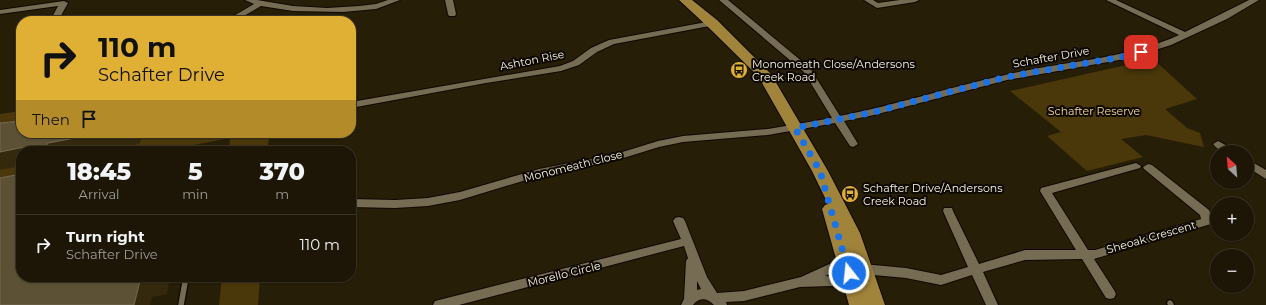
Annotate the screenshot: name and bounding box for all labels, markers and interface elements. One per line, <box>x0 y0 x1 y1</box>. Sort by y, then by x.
text: 110 m <box>98 30 176 64</box>
icon: right <box>32 32 84 84</box>
pin <box>1124 35 1158 69</box>
icon: arrive <box>1130 41 1152 63</box>
street label: Schafter Drive <box>1012 43 1091 71</box>
street label: Ashton Rise <box>499 47 566 73</box>
place label: Monomeath Close/Andersons Creek Road <box>752 57 916 84</box>
bus stop icon: Monomeath Close/Andersons Creek Road <box>729 60 749 80</box>
text: Schafter Drive <box>98 64 225 86</box>
park label: Schafter Reserve <box>1048 104 1141 118</box>
icon: arrive <box>78 108 100 130</box>
text: Then <box>32 110 70 129</box>
north arrow <box>1210 145 1254 189</box>
map controls <box>1210 145 1254 293</box>
street label: Monomeath Close <box>522 147 624 185</box>
text: 18:45 <box>67 157 131 186</box>
text: 5 <box>188 157 203 186</box>
text: 370 <box>259 157 305 186</box>
place label: Schafter Drive/Andersons Creek Road <box>863 181 1003 208</box>
bus stop icon: Schafter Drive/Andersons Creek Road <box>840 184 860 204</box>
text: Arrival <box>79 186 120 202</box>
text: min <box>182 186 208 202</box>
text: m <box>275 186 289 202</box>
button: + <box>1210 197 1254 241</box>
street label: Sheoak Crescent <box>1105 217 1198 256</box>
text: Turn right <box>66 227 145 246</box>
icon: right <box>32 234 54 256</box>
text: 110 m <box>299 235 340 254</box>
text: Schafter Drive <box>66 246 158 262</box>
button: − <box>1210 249 1254 293</box>
position arrow <box>828 252 870 294</box>
street label: Morello Circle <box>526 258 602 290</box>

